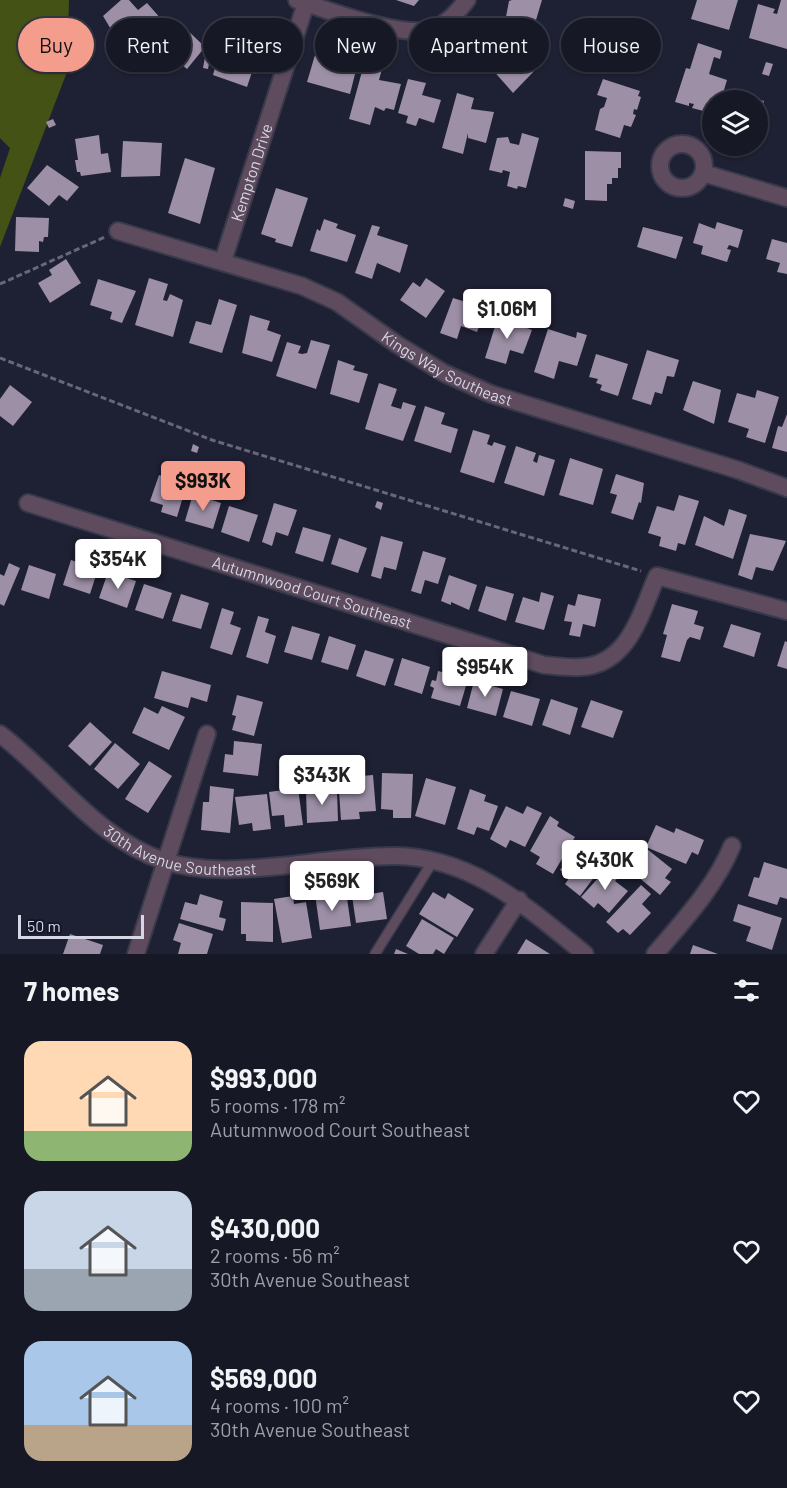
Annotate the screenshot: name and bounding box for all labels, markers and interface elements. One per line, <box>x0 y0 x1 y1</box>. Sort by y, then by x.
chip: Buy <box>18 18 94 72</box>
chip: Rent <box>106 18 191 72</box>
chip: Filters <box>203 18 303 72</box>
chip: New <box>315 18 397 72</box>
chip: Apartment <box>409 18 549 72</box>
chip: House <box>561 18 661 72</box>
map controls <box>702 90 768 156</box>
button: layers <box>702 90 768 156</box>
street label: Kempton Drive <box>226 121 276 224</box>
pin: $1.06M <box>458 289 556 340</box>
text: $1.06M <box>477 296 537 320</box>
street label: Kings Way Southeast <box>378 327 515 409</box>
pin: $993K <box>161 461 245 512</box>
text: $993K <box>175 468 231 492</box>
pin: $354K <box>76 539 160 590</box>
text: $354K <box>89 546 147 570</box>
street label: Autumnwood Court Southeast <box>210 552 415 632</box>
pin: $954K <box>443 647 527 698</box>
text: $954K <box>456 654 514 678</box>
pin: $343K <box>280 755 364 806</box>
text: $343K <box>293 762 351 786</box>
street label: 30th Avenue Southeast <box>100 821 257 878</box>
pin: $430K <box>563 840 647 891</box>
text: $430K <box>576 847 634 871</box>
pin: $569K <box>290 861 374 912</box>
text: $569K <box>304 868 360 892</box>
scale bar <box>18 912 144 940</box>
text: 50 m <box>27 916 61 935</box>
icon: filters <box>730 974 763 1007</box>
text: 7 homes <box>24 975 119 1006</box>
text: $993,000 <box>210 1062 317 1093</box>
icon: home <box>72 1065 144 1137</box>
icon: heart <box>730 1085 763 1118</box>
text: 5 rooms · 178 m² <box>210 1093 346 1117</box>
text: Autumnwood Court Southeast <box>210 1117 470 1141</box>
text: $430,000 <box>210 1212 320 1243</box>
icon: home <box>72 1215 144 1287</box>
icon: heart <box>730 1235 763 1268</box>
text: 2 rooms · 56 m² <box>210 1243 340 1267</box>
text: 30th Avenue Southeast <box>210 1267 410 1291</box>
text: $569,000 <box>210 1362 317 1393</box>
icon: home <box>72 1365 144 1437</box>
icon: heart <box>730 1385 763 1418</box>
text: 4 rooms · 100 m² <box>210 1393 349 1417</box>
text: 30th Avenue Southeast <box>210 1417 410 1441</box>

